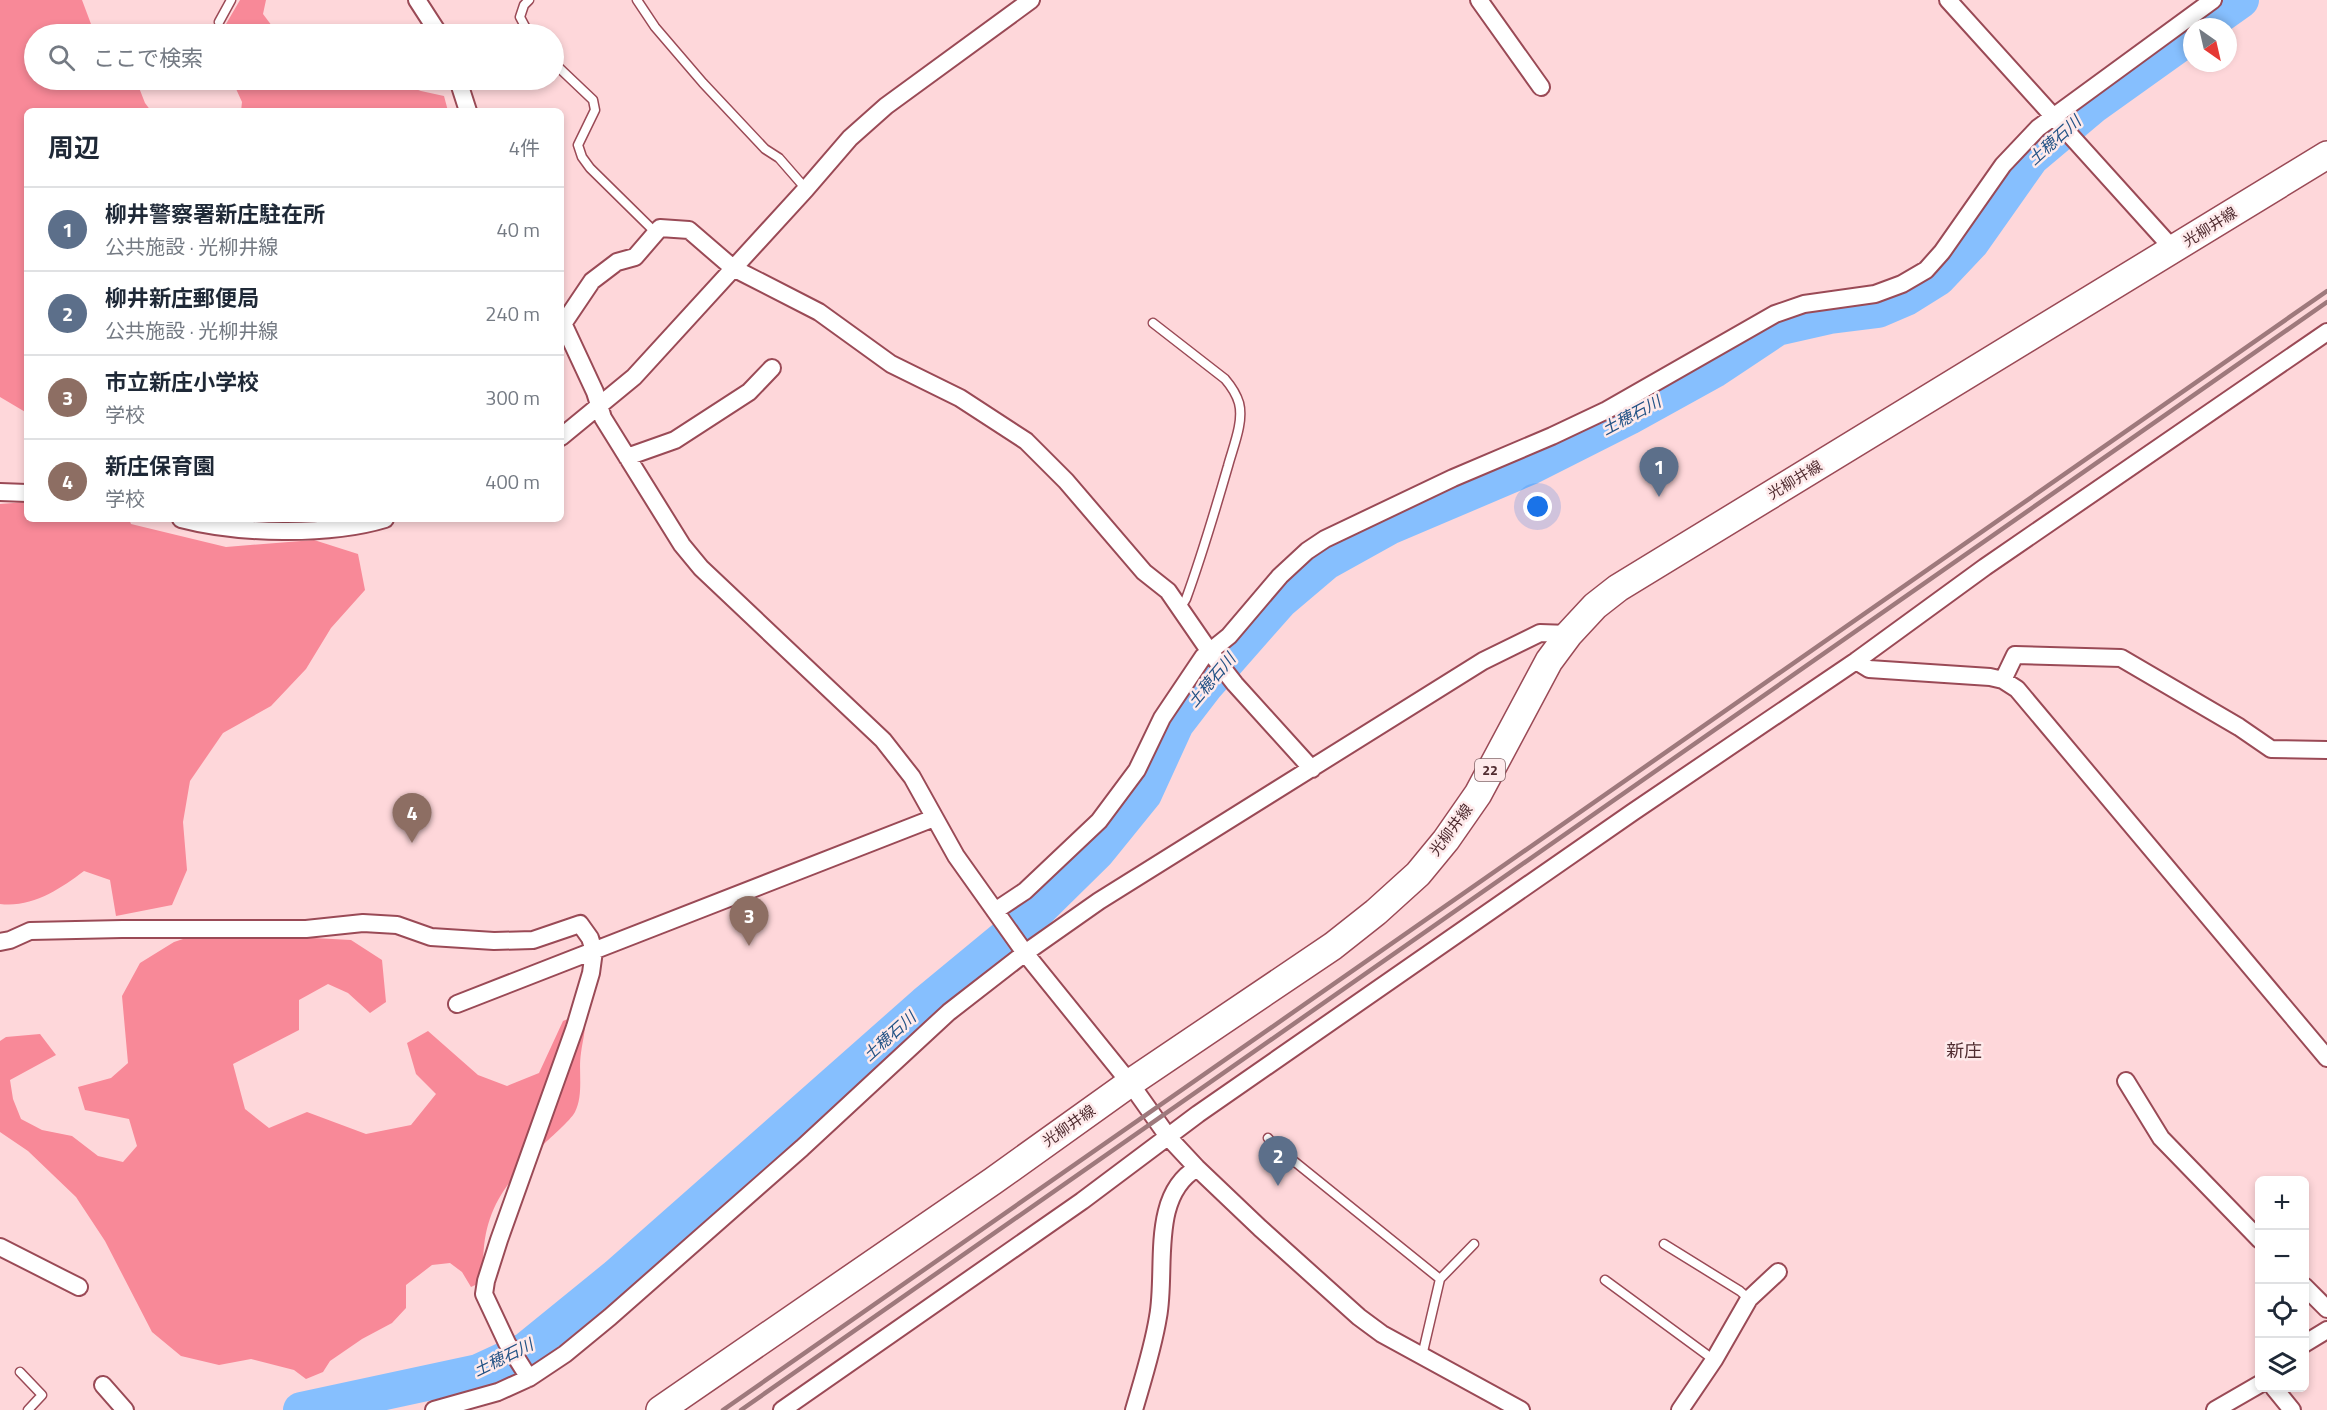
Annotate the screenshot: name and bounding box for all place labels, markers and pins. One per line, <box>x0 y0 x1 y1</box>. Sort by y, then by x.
pin: 1 <box>1640 448 1678 497</box>
pin: 4 <box>392 794 432 843</box>
pin: 3 <box>730 896 768 946</box>
pin: 2 <box>1258 1136 1298 1186</box>

